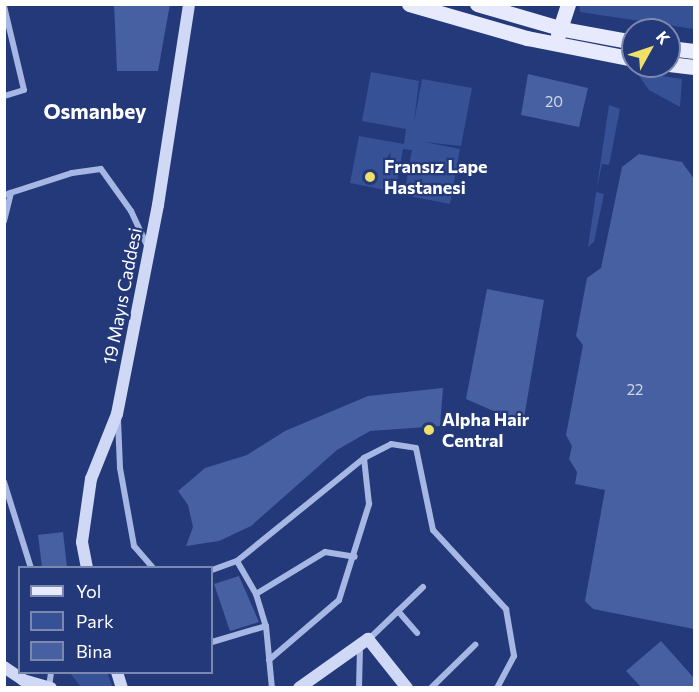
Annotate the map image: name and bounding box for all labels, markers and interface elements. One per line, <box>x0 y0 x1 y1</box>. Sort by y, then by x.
north arrow <box>621 18 681 78</box>
text: K <box>653 27 675 48</box>
house number: 20 <box>545 93 563 111</box>
district label: Osmanbey <box>43 98 147 124</box>
place label: Fransız Lape Hastanesi <box>384 156 488 198</box>
marker: Fransız Lape Hastanesi <box>361 168 379 186</box>
street label: 19 Mayıs Caddesi <box>98 226 146 366</box>
house number: 22 <box>627 381 643 399</box>
place label: Alpha Hair Central <box>442 409 529 452</box>
marker: Alpha Hair Central <box>420 421 438 439</box>
legend <box>18 566 213 674</box>
text: Yol <box>76 580 101 602</box>
text: Park <box>76 610 114 632</box>
text: Bina <box>76 640 112 662</box>

